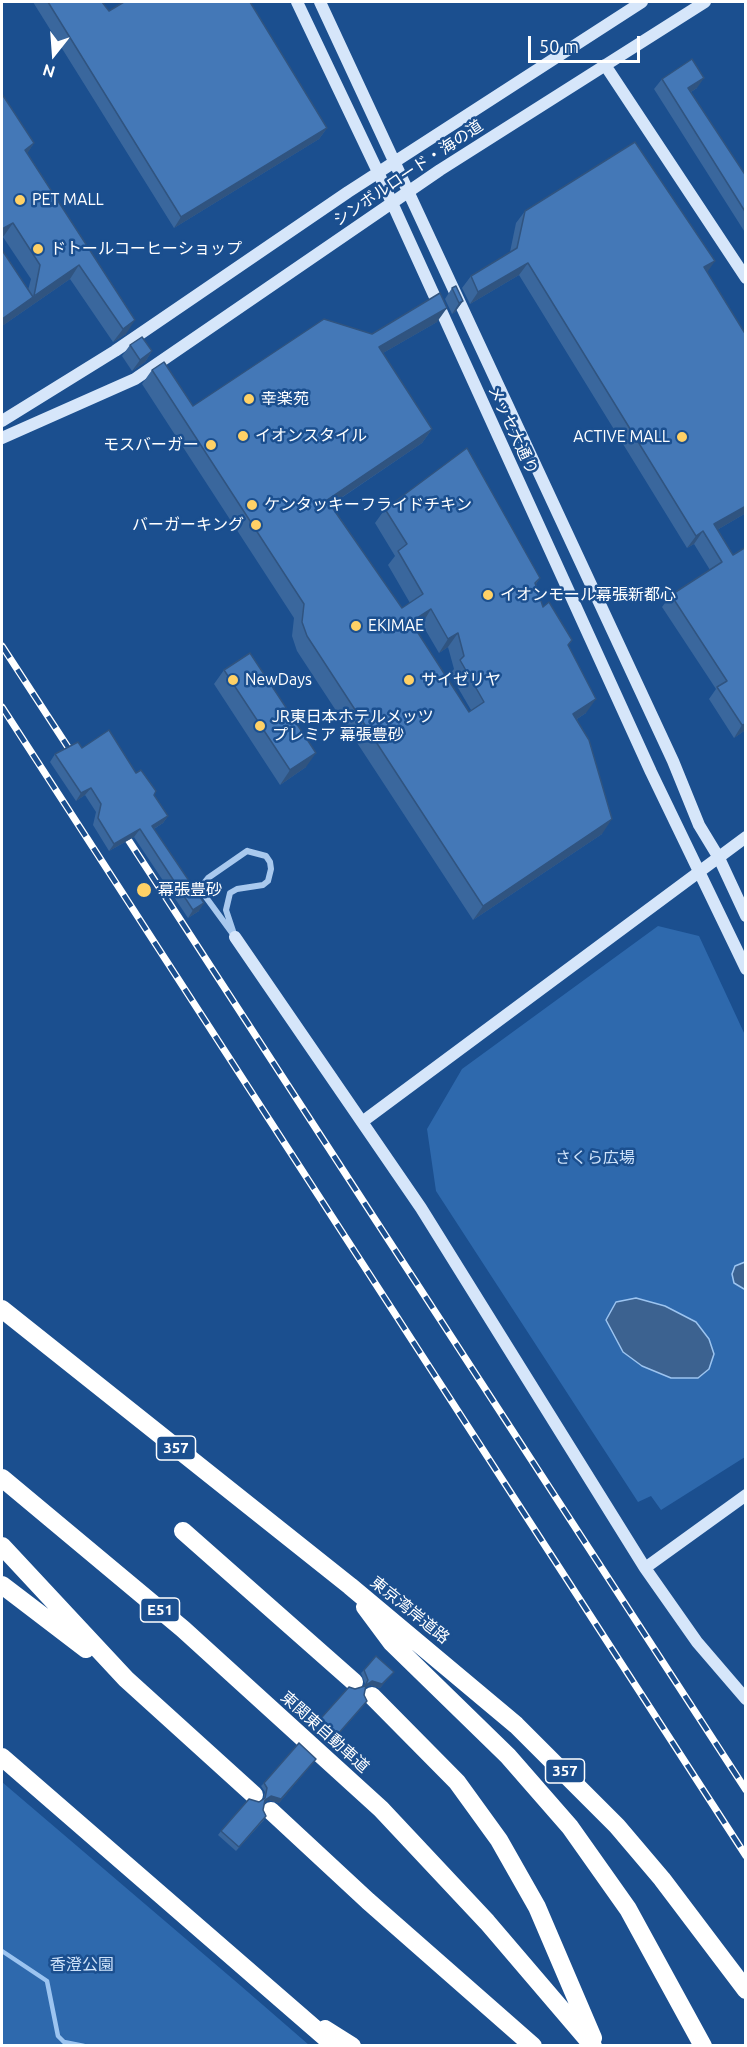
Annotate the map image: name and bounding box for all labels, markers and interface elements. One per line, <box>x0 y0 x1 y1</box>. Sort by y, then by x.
north arrow <box>24 24 84 84</box>
scale bar <box>531 24 644 62</box>
text: 50 m <box>539 36 579 56</box>
text: N <box>40 61 57 82</box>
street label: シンボルロード・海の道 <box>330 116 486 230</box>
place label: PET MALL <box>32 190 104 210</box>
marker: PET MALL <box>13 193 27 207</box>
place label: ドトールコーヒーショップ <box>50 239 242 259</box>
marker: ドトールコーヒーショップ <box>31 242 45 256</box>
street label: メッセ大通り <box>484 382 542 478</box>
place label: 幸楽苑 <box>261 389 309 409</box>
marker: 幸楽苑 <box>242 392 256 406</box>
place label: イオンスタイル <box>255 426 367 446</box>
place label: ACTIVE MALL <box>573 427 670 447</box>
marker: イオンスタイル <box>236 429 250 443</box>
marker: ACTIVE MALL <box>675 430 689 444</box>
place label: モスバーガー <box>103 435 199 455</box>
marker: モスバーガー <box>204 438 218 452</box>
place label: ケンタッキーフライドチキン <box>264 495 472 515</box>
marker: ケンタッキーフライドチキン <box>245 498 259 512</box>
place label: バーガーキング <box>132 515 244 535</box>
marker: バーガーキング <box>249 518 263 532</box>
place label: イオンモール幕張新都心 <box>500 585 676 605</box>
marker: イオンモール幕張新都心 <box>481 588 495 602</box>
place label: EKIMAE <box>368 616 424 636</box>
marker: EKIMAE <box>349 619 363 633</box>
place label: NewDays <box>245 670 312 690</box>
place label: サイゼリヤ <box>421 670 501 690</box>
marker: NewDays <box>226 673 240 687</box>
marker: サイゼリヤ <box>402 673 416 687</box>
place label: JR東日本ホテルメッツ プレミア 幕張豊砂 <box>272 707 434 745</box>
marker: JR東日本ホテルメッツ プレミア 幕張豊砂 <box>253 719 267 733</box>
place label: 幕張豊砂 <box>158 880 222 900</box>
marker: 幕張豊砂 <box>135 881 153 899</box>
park label: さくら広場 <box>555 1148 635 1168</box>
road number: 357 <box>156 1436 195 1460</box>
street label: 東京湾岸道路 <box>367 1572 453 1648</box>
road number: E51 <box>140 1598 180 1622</box>
street label: 東関東自動車道 <box>277 1687 373 1777</box>
road number: 357 <box>546 1759 584 1783</box>
park label: 香澄公園 <box>50 1955 114 1975</box>

